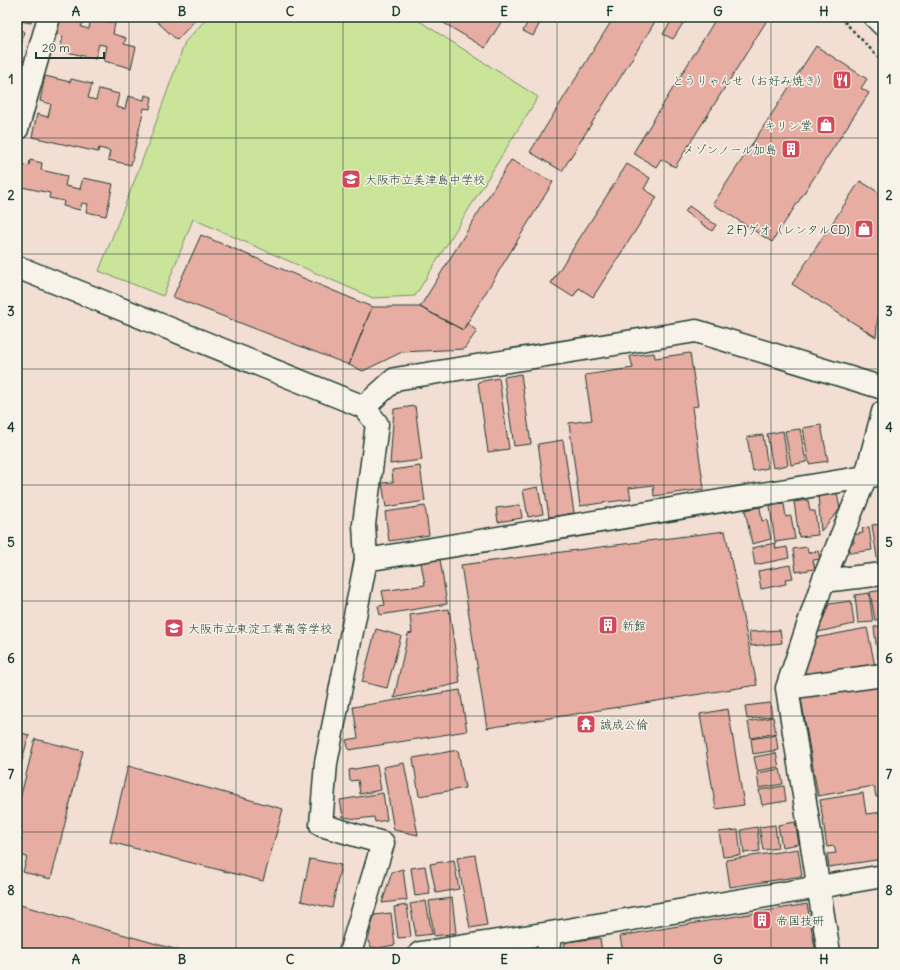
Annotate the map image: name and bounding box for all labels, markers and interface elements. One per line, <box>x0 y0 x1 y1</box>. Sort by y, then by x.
text: A <box>72 3 81 20</box>
text: B <box>178 3 187 20</box>
text: C <box>286 3 295 20</box>
text: D <box>391 3 401 20</box>
text: E <box>500 3 508 20</box>
text: F <box>606 3 614 20</box>
text: G <box>713 3 723 20</box>
text: H <box>819 3 829 20</box>
scale bar <box>36 34 104 60</box>
text: 20 m <box>42 40 70 55</box>
restaurant icon: とうりゃんせ（お好み焼き） <box>831 69 853 91</box>
text: 1 <box>8 71 14 88</box>
text: 1 <box>886 71 892 88</box>
place label: とうりゃんせ（お好み焼き） <box>672 73 828 88</box>
shop icon: キリン堂 <box>815 114 837 136</box>
place label: キリン堂 <box>764 118 812 133</box>
building icon: メゾンノール加島 <box>780 138 802 160</box>
place label: メゾンノール加島 <box>682 142 777 157</box>
school or university icon: 大阪市立美津島中学校 <box>340 168 362 190</box>
place label: 大阪市立美津島中学校 <box>365 172 485 187</box>
text: 2 <box>7 187 15 204</box>
text: 2 <box>885 187 893 204</box>
shop icon: ２F)ゲオ（レンタルCD) <box>853 218 875 240</box>
place label: ２F)ゲオ（レンタルCD) <box>725 222 850 237</box>
text: 3 <box>7 303 15 320</box>
text: 3 <box>885 303 893 320</box>
text: 4 <box>7 419 15 436</box>
text: 4 <box>885 419 893 436</box>
text: 5 <box>7 534 15 551</box>
text: 5 <box>885 534 893 551</box>
building icon: 新館 <box>597 614 619 636</box>
school or university icon: 大阪市立東淀工業高等学校 <box>163 617 185 639</box>
place label: 新館 <box>622 618 646 633</box>
place label: 大阪市立東淀工業高等学校 <box>188 621 332 636</box>
text: 6 <box>7 650 15 667</box>
text: 6 <box>885 650 893 667</box>
temple icon: 誠成公倫 <box>575 713 597 735</box>
place label: 誠成公倫 <box>600 717 648 732</box>
text: 7 <box>8 766 15 783</box>
text: 7 <box>886 766 893 783</box>
text: 8 <box>7 882 15 899</box>
text: 8 <box>885 882 893 899</box>
building icon: 帝国技研 <box>751 909 773 931</box>
place label: 帝国技研 <box>776 913 824 928</box>
text: A <box>72 951 81 968</box>
text: B <box>178 951 187 968</box>
text: C <box>286 951 295 968</box>
text: D <box>391 951 401 968</box>
text: E <box>500 951 508 968</box>
text: F <box>606 951 614 968</box>
text: G <box>713 951 723 968</box>
text: H <box>819 951 829 968</box>

